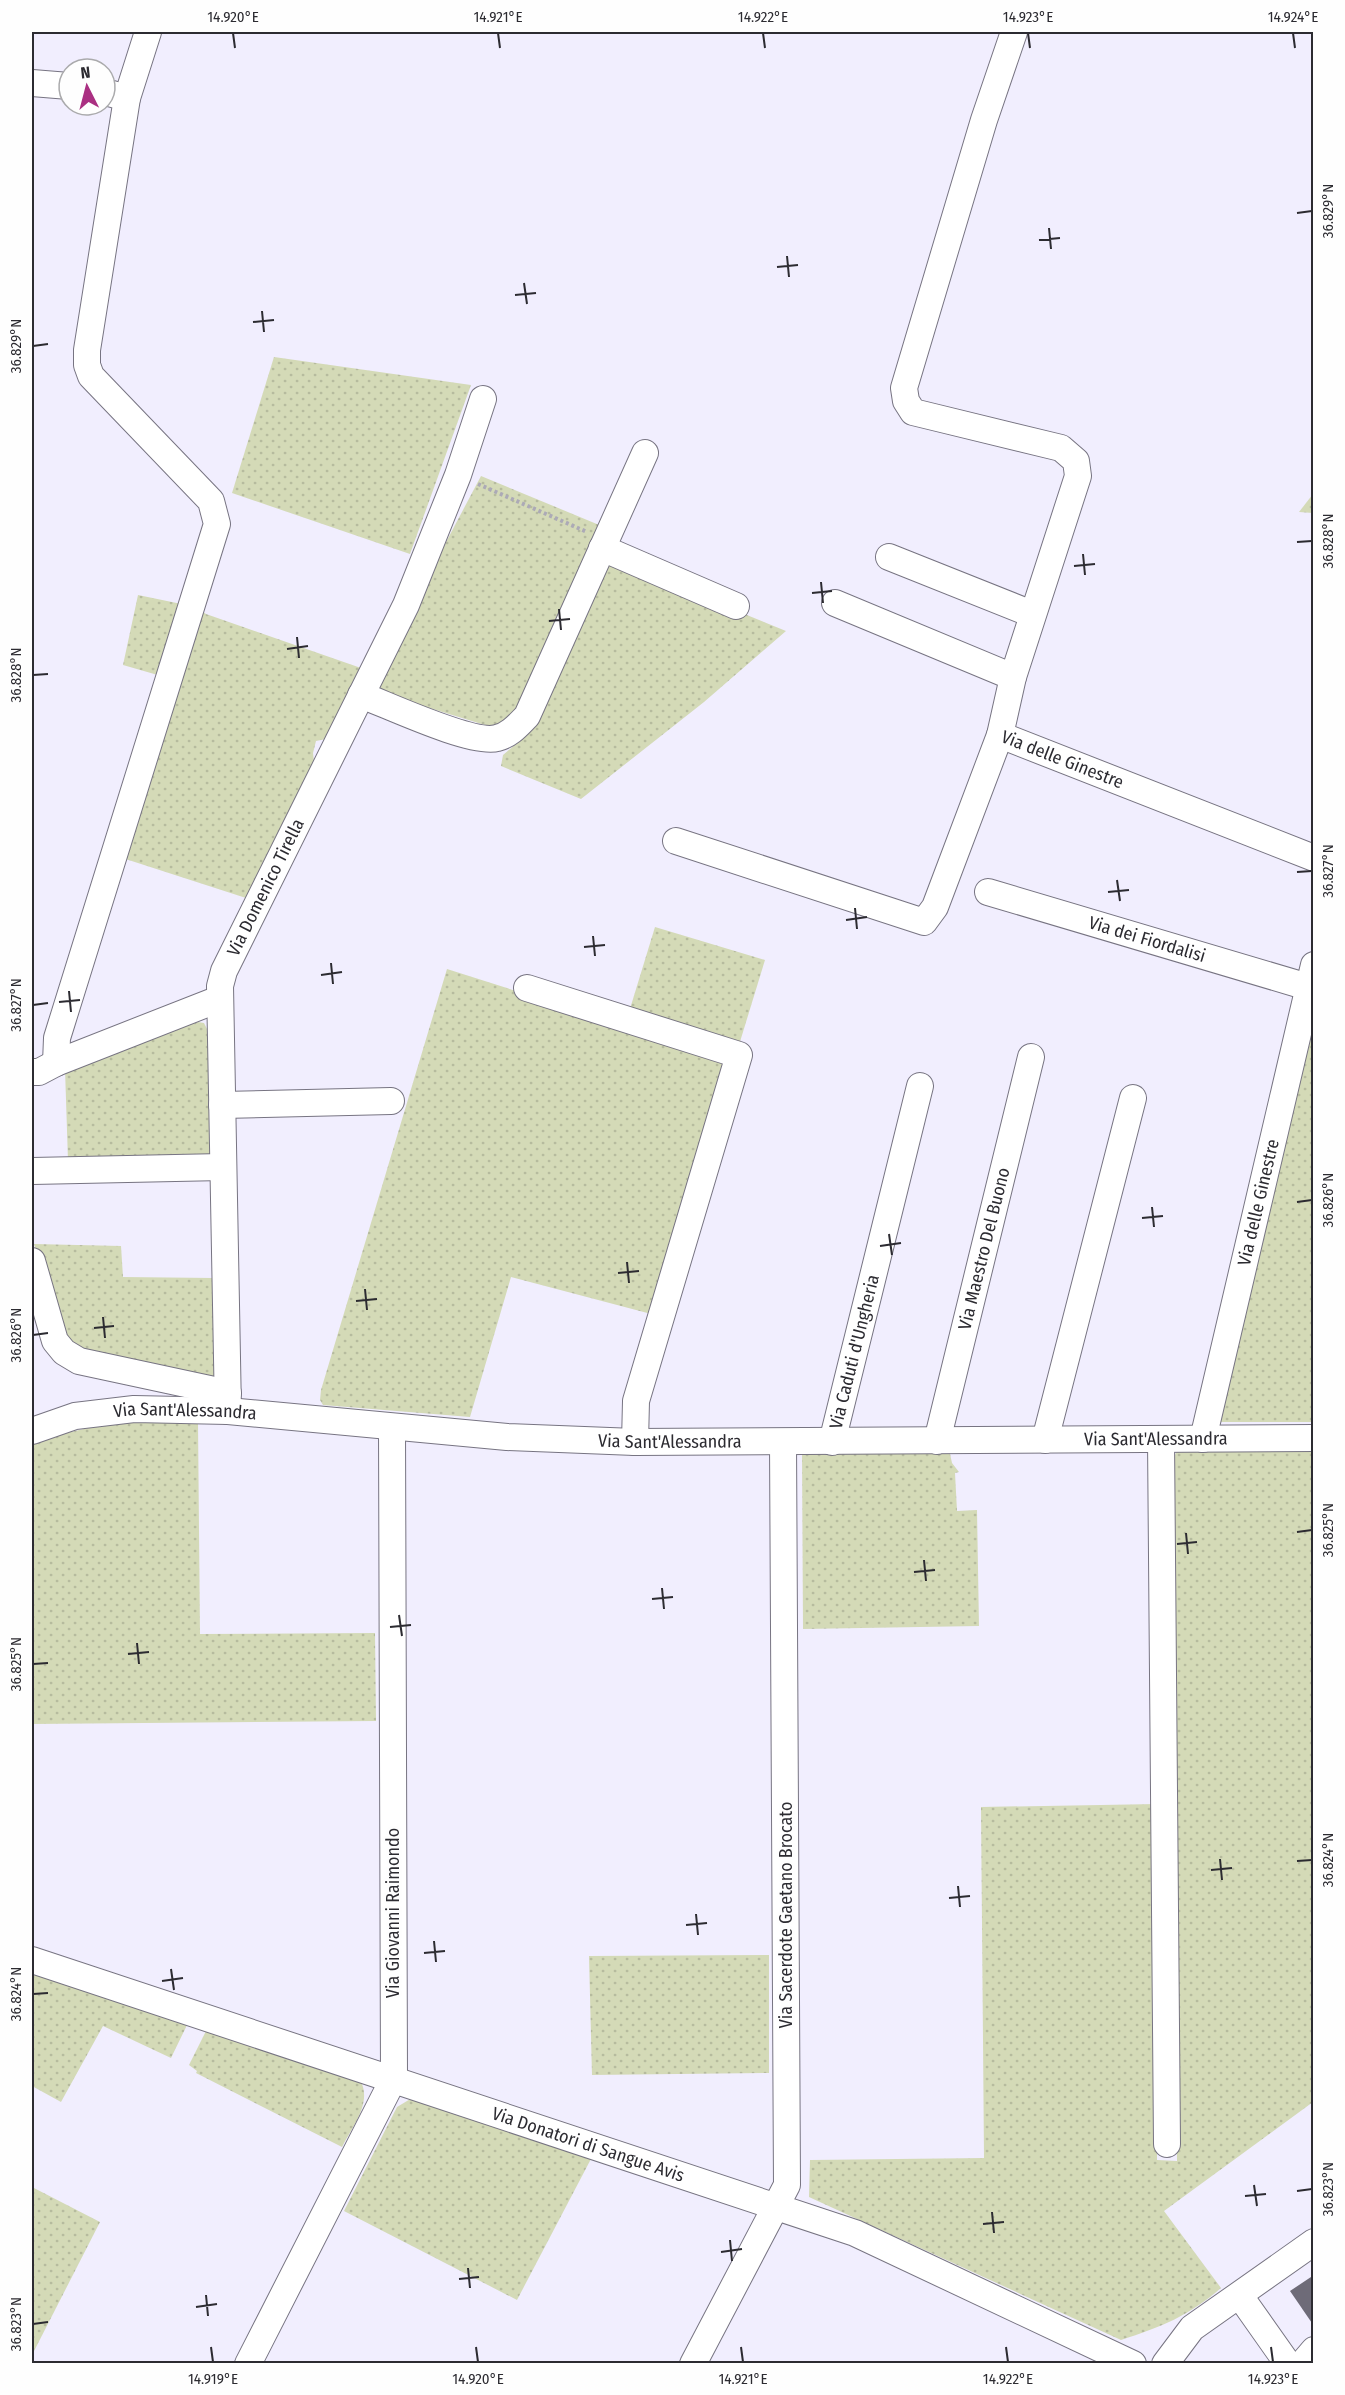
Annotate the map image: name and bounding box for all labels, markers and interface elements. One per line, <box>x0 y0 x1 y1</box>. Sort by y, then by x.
text: 14.920°E <box>207 8 259 26</box>
text: 14.921°E <box>473 8 523 26</box>
text: 14.922°E <box>738 8 788 26</box>
text: 14.923°E <box>1003 8 1053 26</box>
text: 14.924°E <box>1268 8 1318 26</box>
north arrow <box>57 57 117 117</box>
text: N <box>80 63 91 83</box>
text: 36.829°N <box>1319 184 1337 238</box>
text: 36.829°N <box>7 319 25 373</box>
text: 36.828°N <box>1319 513 1337 569</box>
text: 36.828°N <box>7 647 25 703</box>
street label: Via delle Ginestre <box>998 726 1127 793</box>
street label: Via Domenico Tirella <box>222 815 309 960</box>
text: 36.827°N <box>1319 844 1337 898</box>
street label: Via dei Fiordalisi <box>1086 911 1208 967</box>
text: 36.827°N <box>7 978 25 1032</box>
street label: Via delle Ginestre <box>1233 1137 1284 1268</box>
street label: Via Maestro Del Buono <box>954 1165 1015 1332</box>
text: 36.826°N <box>1319 1173 1337 1227</box>
street label: Via Caduti d'Ungheria <box>825 1272 884 1431</box>
text: 36.826°N <box>7 1308 25 1362</box>
street label: Via Sant'Alessandra <box>112 1398 258 1425</box>
street label: Via Sant'Alessandra <box>1084 1428 1228 1450</box>
street label: Via Sant'Alessandra <box>598 1430 742 1453</box>
text: 36.825°N <box>1319 1503 1337 1557</box>
text: 36.825°N <box>7 1637 25 1691</box>
street label: Via Sacerdote Gaetano Brocato <box>775 1802 797 2028</box>
street label: Via Giovanni Raimondo <box>382 1828 404 1998</box>
text: 36.824°N <box>1319 1833 1337 1887</box>
text: 36.824°N <box>7 1967 25 2021</box>
street label: Via Donatori di Sangue Avis <box>489 2102 688 2187</box>
text: 36.823°N <box>1319 2162 1337 2216</box>
text: 36.823°N <box>7 2297 25 2351</box>
text: 14.919°E <box>188 2370 238 2388</box>
text: 14.920°E <box>452 2370 504 2388</box>
text: 14.921°E <box>718 2370 768 2388</box>
text: 14.922°E <box>983 2370 1033 2388</box>
text: 14.923°E <box>1248 2370 1298 2388</box>

